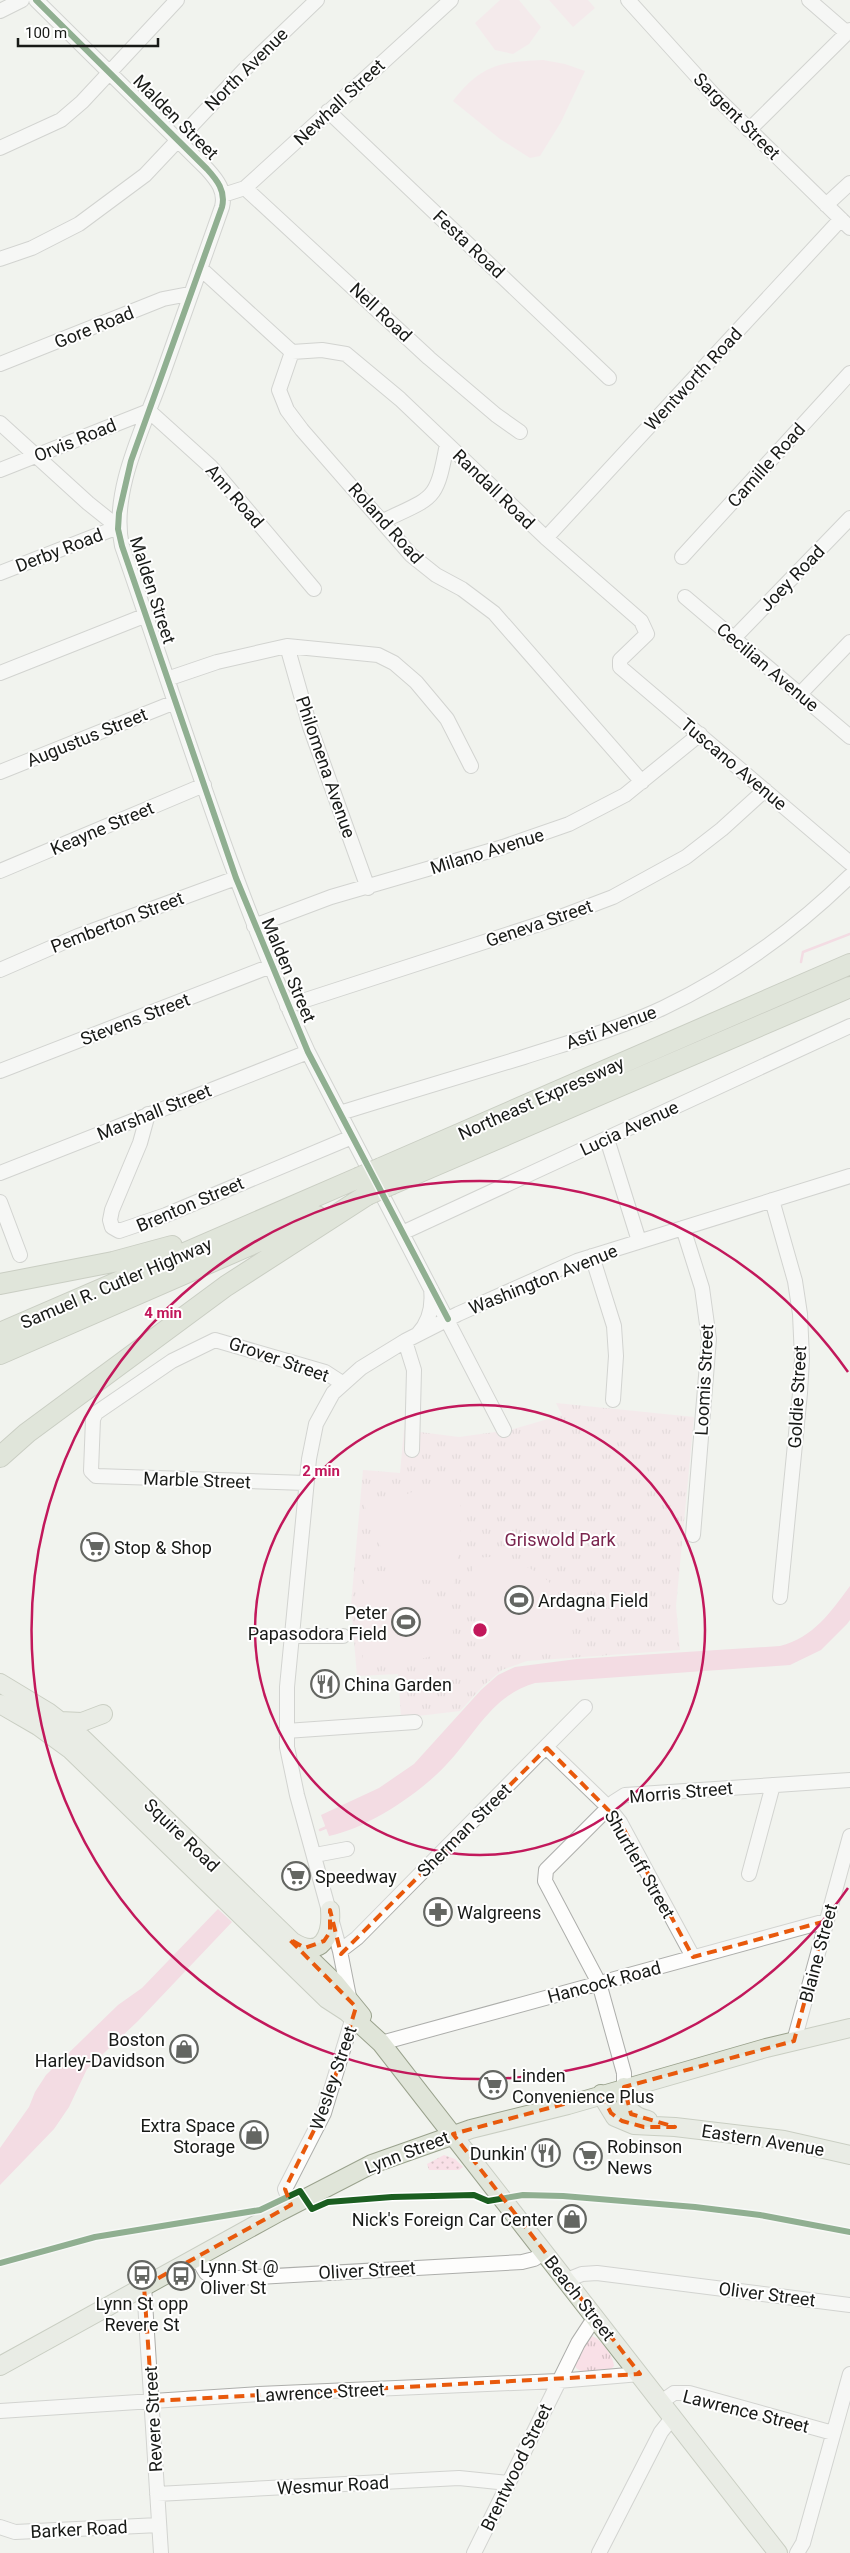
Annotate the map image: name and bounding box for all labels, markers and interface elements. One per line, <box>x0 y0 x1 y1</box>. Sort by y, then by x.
scale bar <box>18 15 158 47</box>
street label: North Avenue <box>200 23 292 115</box>
text: 100 m <box>25 24 67 42</box>
street label: Newhall Street <box>289 55 389 149</box>
street label: Sargent Street <box>689 68 785 164</box>
street label: Malden Street <box>129 70 223 164</box>
street label: Festa Road <box>429 206 509 282</box>
street label: Nell Road <box>346 278 416 346</box>
street label: Gore Road <box>51 302 137 352</box>
street label: Wentworth Road <box>640 323 746 435</box>
street label: Orvis Road <box>31 414 119 466</box>
street label: Camille Road <box>723 419 809 511</box>
street label: Randall Road <box>449 445 539 533</box>
street label: Ann Road <box>202 460 268 532</box>
street label: Roland Road <box>344 478 428 568</box>
street label: Derby Road <box>12 524 106 576</box>
street label: Malden Street <box>126 534 180 646</box>
street label: Joey Road <box>755 541 829 615</box>
street label: Cecilian Avenue <box>713 618 823 716</box>
street label: Philomena Avenue <box>292 693 360 841</box>
street label: Augustus Street <box>24 703 150 771</box>
street label: Tuscano Avenue <box>677 714 791 814</box>
street label: Keayne Street <box>47 797 157 859</box>
street label: Milano Avenue <box>428 824 546 878</box>
street label: Pemberton Street <box>48 887 187 957</box>
street label: Geneva Street <box>483 895 595 951</box>
street label: Malden Street <box>258 915 320 1026</box>
street label: Stevens Street <box>77 988 193 1049</box>
street label: Asti Avenue <box>563 1001 659 1053</box>
street label: Northeast Expressway <box>455 1052 628 1144</box>
street label: Marshall Street <box>94 1080 214 1144</box>
street label: Lucia Avenue <box>576 1096 682 1160</box>
street label: Brenton Street <box>133 1172 247 1236</box>
street label: Samuel R. Cutler Highway <box>17 1233 215 1333</box>
street label: Washington Avenue <box>466 1240 620 1318</box>
text: 4 min <box>144 1304 182 1322</box>
street label: Loomis Street <box>691 1324 717 1436</box>
street label: Grover Street <box>226 1332 332 1386</box>
street label: Goldie Street <box>784 1345 810 1449</box>
text: 2 min <box>302 1462 340 1480</box>
street label: Marble Street <box>143 1468 251 1492</box>
park label: Griswold Park <box>504 1529 616 1550</box>
supermarket icon: Stop & Shop <box>80 1532 110 1562</box>
place label: Stop & Shop <box>114 1537 212 1558</box>
sports icon: Ardagna Field <box>504 1585 534 1615</box>
place label: Ardagna Field <box>538 1590 648 1611</box>
place label: Peter Papasodora Field <box>248 1602 387 1644</box>
sports icon: Peter Papasodora Field <box>391 1607 421 1637</box>
centre of rings <box>471 1621 489 1639</box>
restaurant icon: China Garden <box>310 1669 340 1699</box>
place label: China Garden <box>344 1674 452 1695</box>
street label: Morris Street <box>628 1777 734 1807</box>
street label: Sherman Street <box>413 1779 515 1881</box>
street label: Squire Road <box>140 1794 224 1876</box>
street label: Shurtleff Street <box>601 1806 679 1922</box>
supermarket icon: Speedway <box>281 1861 311 1891</box>
place label: Speedway <box>315 1866 397 1887</box>
pharmacy icon: Walgreens <box>423 1897 453 1927</box>
street label: Blaine Street <box>795 1901 841 2005</box>
place label: Walgreens <box>457 1902 541 1923</box>
street label: Hancock Road <box>545 1957 663 2007</box>
street label: Wesley Street <box>305 2023 361 2133</box>
place label: Boston Harley-Davidson <box>35 2029 165 2071</box>
shop icon: Boston Harley-Davidson <box>169 2034 199 2064</box>
place label: Linden Convenience Plus <box>512 2065 654 2107</box>
supermarket icon: Linden Convenience Plus <box>478 2070 508 2100</box>
place label: Extra Space Storage <box>140 2115 235 2157</box>
shop icon: Extra Space Storage <box>239 2120 269 2150</box>
street label: Eastern Avenue <box>700 2120 826 2160</box>
street label: Lynn Street <box>362 2126 452 2178</box>
place label: Robinson News <box>607 2136 682 2178</box>
restaurant icon: Dunkin' <box>531 2138 561 2168</box>
supermarket icon: Robinson News <box>573 2141 603 2171</box>
place label: Dunkin' <box>470 2143 527 2164</box>
shop icon: Nick's Foreign Car Center <box>557 2204 587 2234</box>
place label: Nick's Foreign Car Center <box>352 2209 553 2230</box>
street label: Beach Street <box>540 2251 620 2345</box>
place label: Lynn St @ Oliver St <box>200 2256 279 2298</box>
street label: Oliver Street <box>318 2257 416 2283</box>
bus stop icon: Lynn St opp Revere St <box>127 2260 157 2290</box>
bus stop icon: Lynn St @ Oliver St <box>166 2261 196 2291</box>
street label: Oliver Street <box>717 2278 817 2310</box>
place label: Lynn St opp Revere St <box>96 2293 188 2335</box>
street label: Revere Street <box>140 2365 166 2473</box>
street label: Lawrence Street <box>255 2378 385 2406</box>
street label: Lawrence Street <box>681 2385 811 2437</box>
street label: Brentwood Street <box>476 2400 556 2534</box>
street label: Wesmur Road <box>276 2472 390 2498</box>
street label: Barker Road <box>30 2516 128 2542</box>

